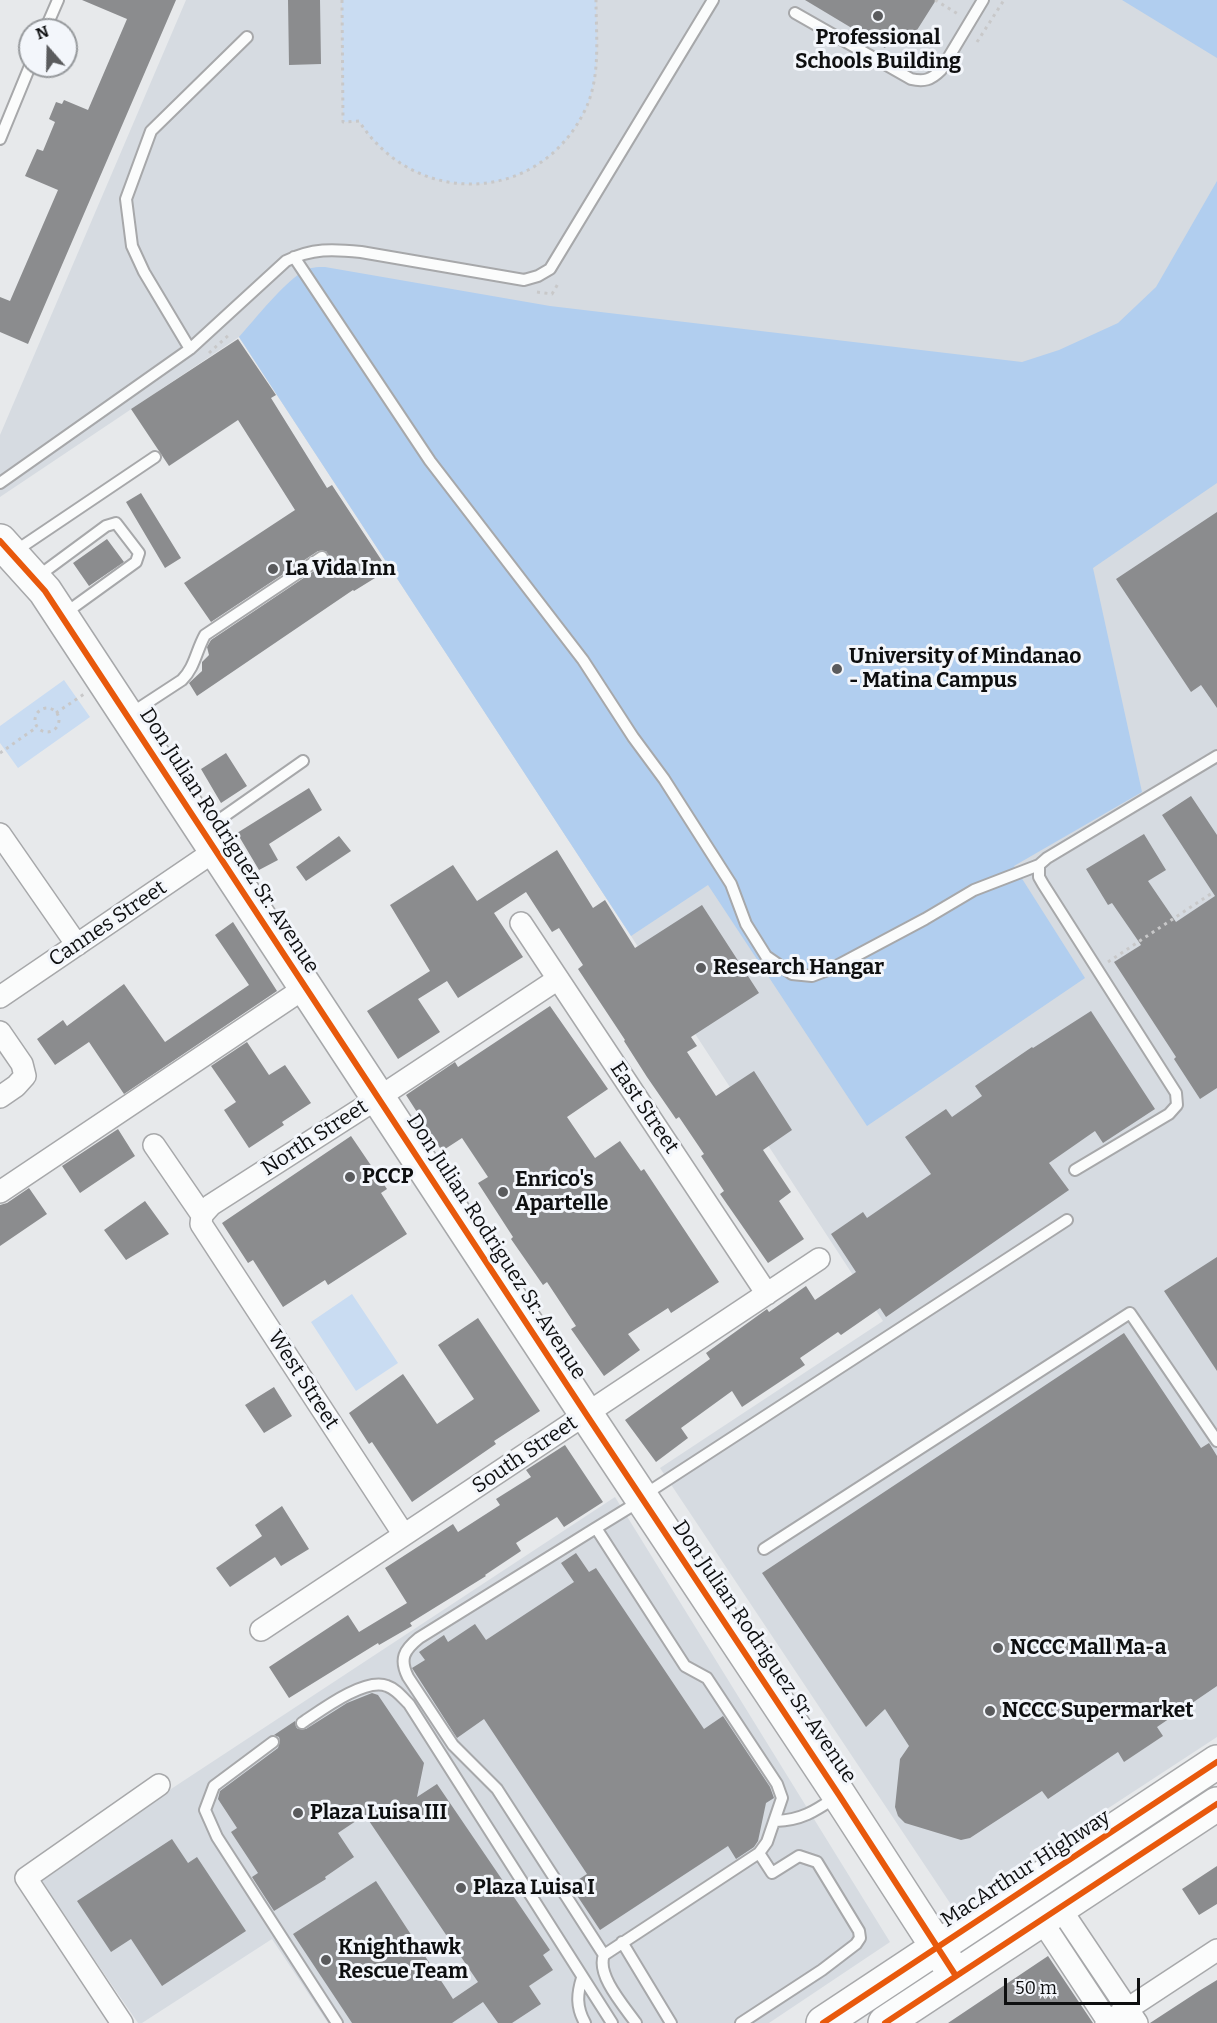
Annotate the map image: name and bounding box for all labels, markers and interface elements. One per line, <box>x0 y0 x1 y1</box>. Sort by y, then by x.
marker: Professional Schools Building <box>871 9 885 23</box>
north arrow <box>18 18 78 78</box>
text: N <box>33 21 51 44</box>
place label: Professional Schools Building <box>795 25 961 75</box>
place label: La Vida Inn <box>285 556 396 582</box>
marker: La Vida Inn <box>266 562 280 576</box>
place label: University of Mindanao - Matina Campus <box>849 644 1081 694</box>
marker: University of Mindanao - Matina Campus <box>830 662 844 676</box>
street label: Don Julian Rodriguez Sr. Avenue <box>134 704 324 978</box>
street label: Cannes Street <box>44 875 172 973</box>
place label: Research Hangar <box>713 955 884 981</box>
marker: Research Hangar <box>694 961 708 975</box>
street label: East Street <box>604 1057 684 1159</box>
street label: North Street <box>257 1094 373 1182</box>
street label: Don Julian Rodriguez Sr. Avenue <box>401 1110 591 1384</box>
place label: PCCP <box>362 1164 414 1190</box>
place label: Enrico's Apartelle <box>515 1167 608 1217</box>
marker: PCCP <box>343 1170 357 1184</box>
marker: Enrico's Apartelle <box>496 1185 510 1199</box>
street label: West Street <box>262 1326 344 1434</box>
street label: South Street <box>468 1411 582 1499</box>
street label: Don Julian Rodriguez Sr. Avenue <box>667 1516 861 1788</box>
place label: NCCC Mall Ma-a <box>1010 1635 1166 1661</box>
marker: NCCC Mall Ma-a <box>991 1641 1005 1655</box>
place label: NCCC Supermarket <box>1002 1698 1193 1724</box>
marker: NCCC Supermarket <box>983 1704 997 1718</box>
place label: Plaza Luisa III <box>310 1800 447 1826</box>
street label: MacArthur Highway <box>937 1805 1115 1933</box>
marker: Plaza Luisa III <box>291 1806 305 1820</box>
place label: Plaza Luisa I <box>473 1875 595 1901</box>
marker: Plaza Luisa I <box>454 1881 468 1895</box>
place label: Knighthawk Rescue Team <box>338 1935 468 1985</box>
marker: Knighthawk Rescue Team <box>319 1953 333 1967</box>
scale bar <box>1007 1966 1144 2004</box>
text: 50 m <box>1015 1977 1057 1999</box>

